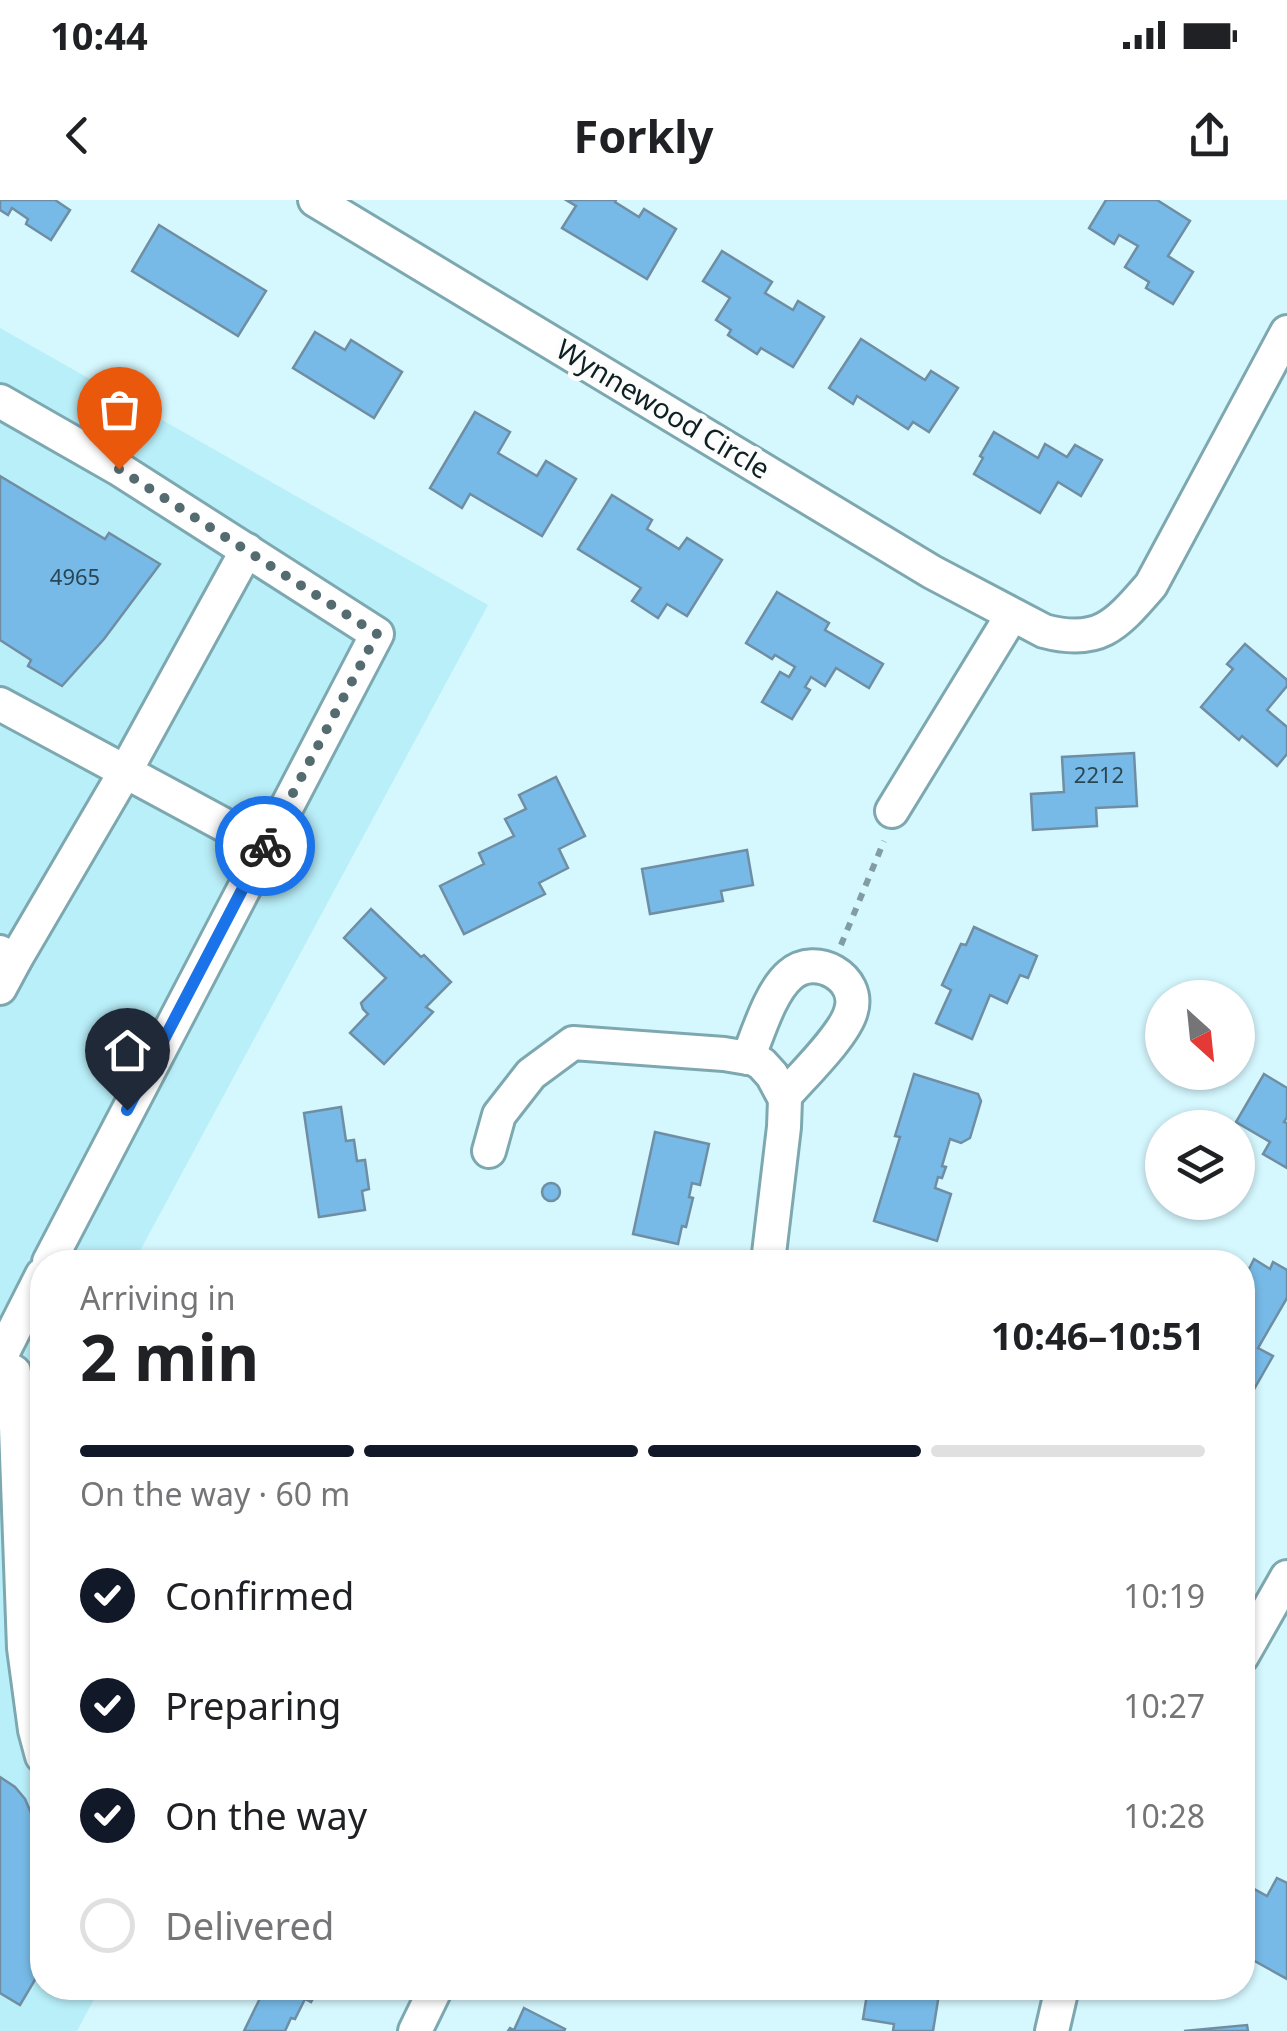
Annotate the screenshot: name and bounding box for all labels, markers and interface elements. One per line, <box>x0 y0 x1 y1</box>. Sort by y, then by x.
text: 10:44 <box>50 9 148 61</box>
text: Forkly <box>574 105 713 166</box>
icon: back <box>50 108 105 163</box>
icon: share <box>1182 108 1237 163</box>
street label: Wynnewood Circle <box>550 329 777 487</box>
pin <box>77 367 162 470</box>
icon: bag <box>92 382 147 437</box>
house number: 4965 <box>50 561 100 591</box>
house number: 2212 <box>1074 759 1124 789</box>
courier <box>215 796 315 896</box>
icon: bike <box>238 819 293 874</box>
north arrow <box>1145 980 1255 1090</box>
map controls <box>1145 980 1255 1220</box>
pin <box>85 1008 170 1111</box>
icon: home <box>100 1023 155 1078</box>
button: layers <box>1145 1110 1255 1220</box>
text: Arriving in <box>80 1276 235 1319</box>
text: 10:46–10:51 <box>991 1309 1205 1361</box>
text: 2 min <box>80 1312 259 1400</box>
text: On the way · 60 m <box>80 1472 350 1515</box>
icon: check <box>80 1568 135 1623</box>
text: Confirmed <box>165 1569 354 1621</box>
text: 10:19 <box>1123 1574 1205 1617</box>
icon: check <box>80 1678 135 1733</box>
text: Preparing <box>165 1679 341 1731</box>
text: 10:27 <box>1123 1684 1205 1727</box>
icon: check <box>80 1788 135 1843</box>
text: On the way <box>165 1789 367 1841</box>
text: 10:28 <box>1123 1794 1205 1837</box>
text: Delivered <box>165 1899 334 1951</box>

